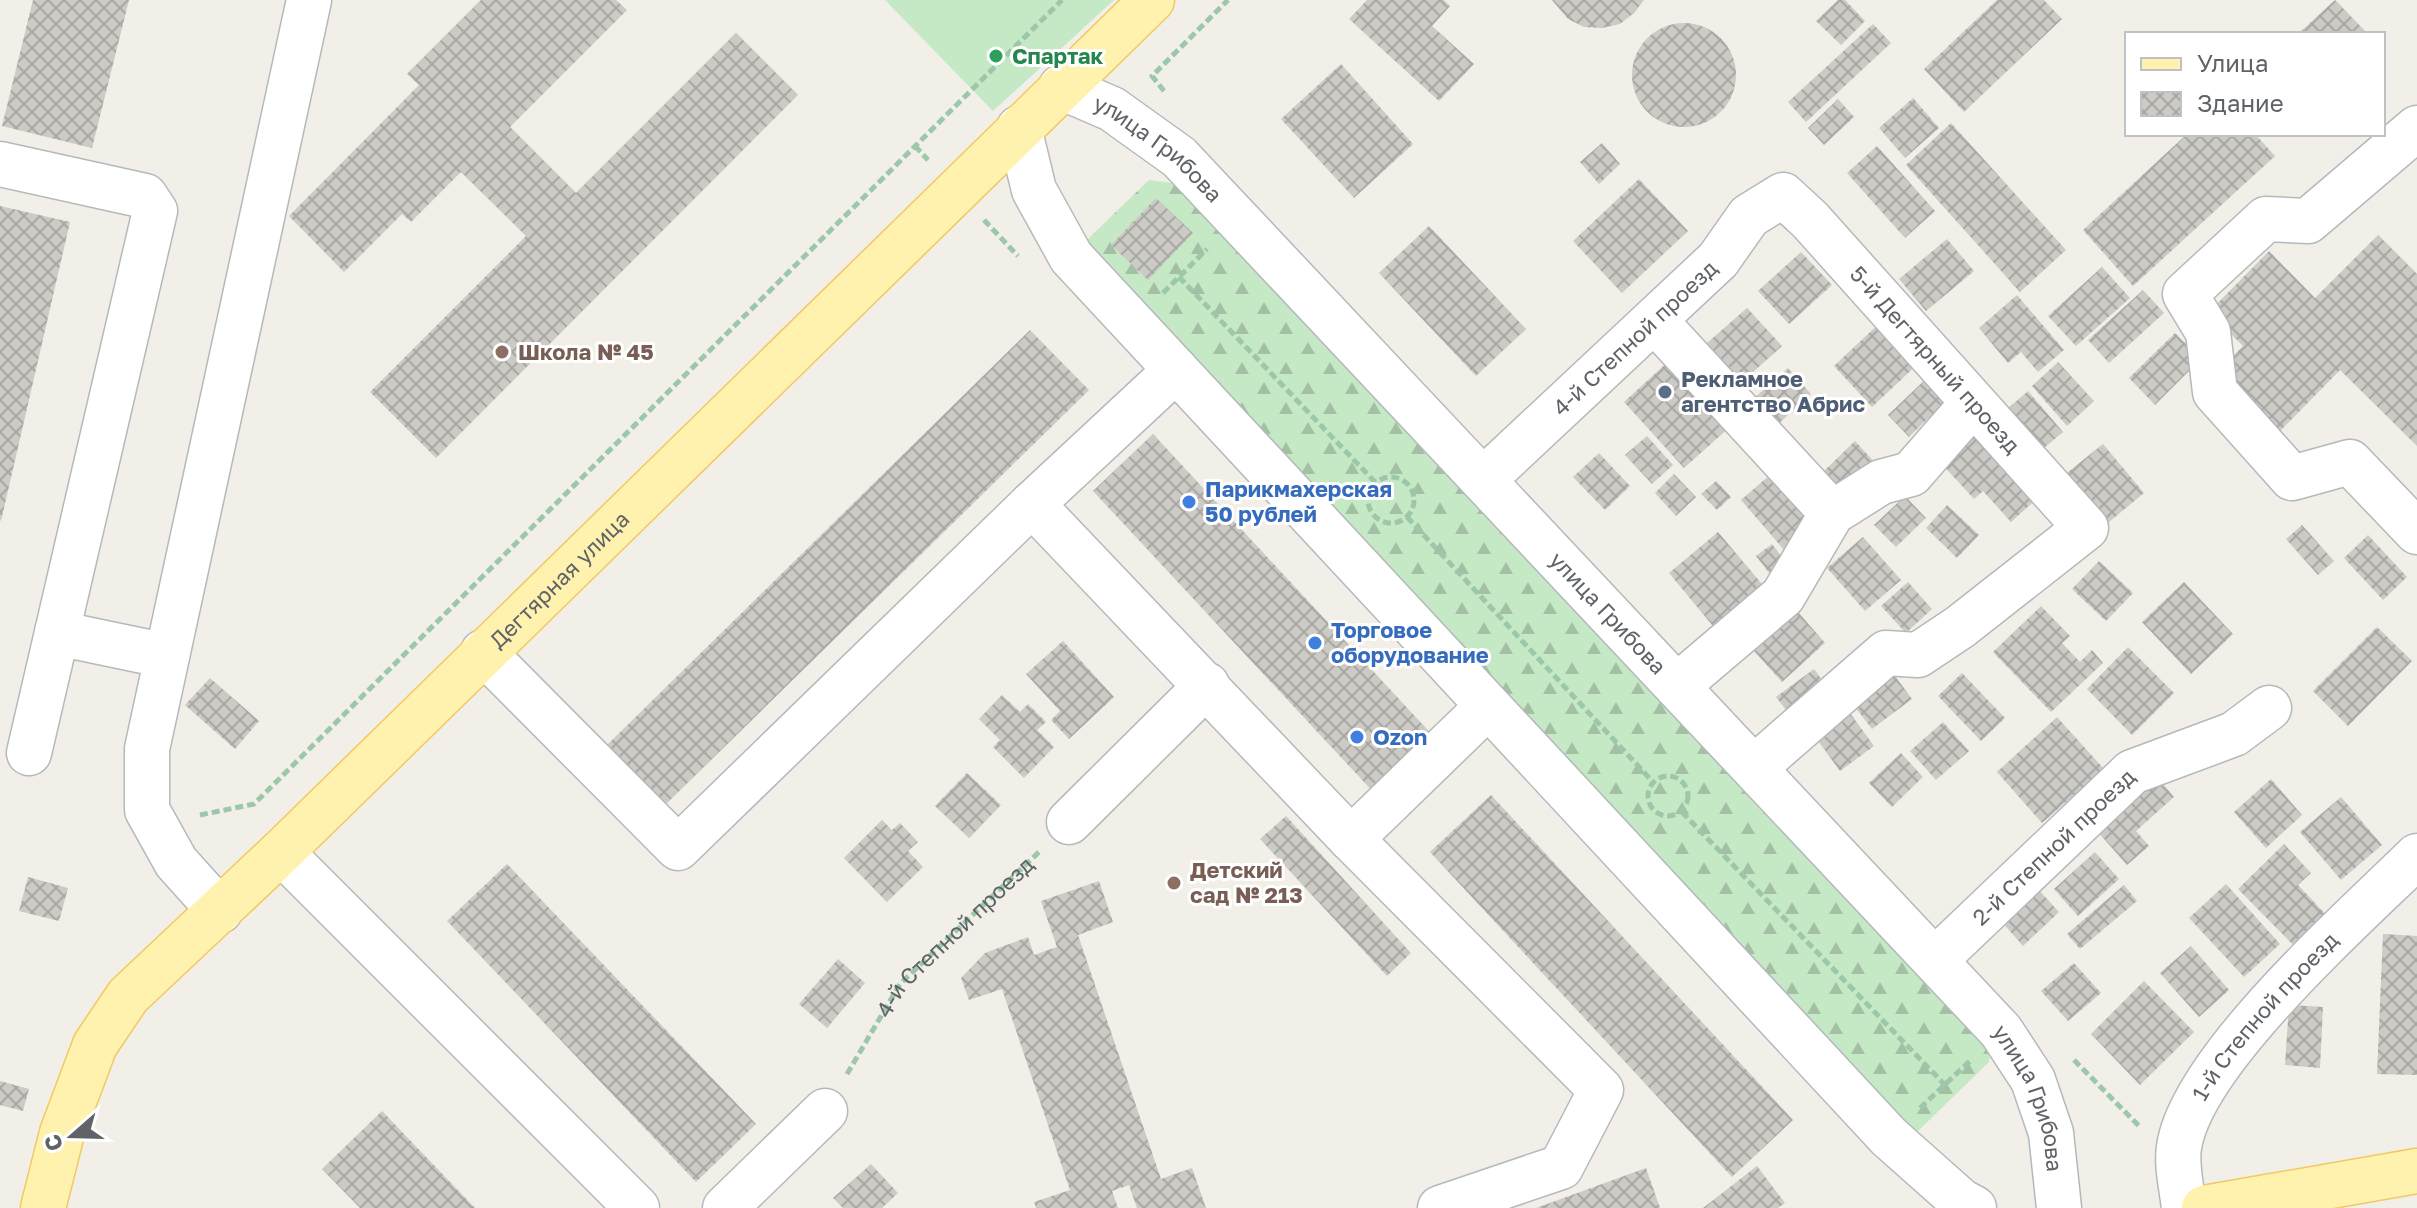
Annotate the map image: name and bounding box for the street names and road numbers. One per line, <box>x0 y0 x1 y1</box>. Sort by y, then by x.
street label: улица Грибова <box>1090 89 1228 207</box>
street label: 4-й Степной проезд <box>1547 254 1722 421</box>
street label: 5-й Дегтярный проезд <box>1845 260 2026 458</box>
street label: Дегтярная улица <box>484 505 634 653</box>
street label: улица Грибова <box>1544 546 1672 680</box>
street label: 2-й Степной проезд <box>1966 763 2140 930</box>
street label: 4-й Степной проезд <box>870 850 1039 1022</box>
street label: 1-й Степной проезд <box>2185 926 2343 1105</box>
street label: улица Грибова <box>1987 1019 2069 1173</box>

